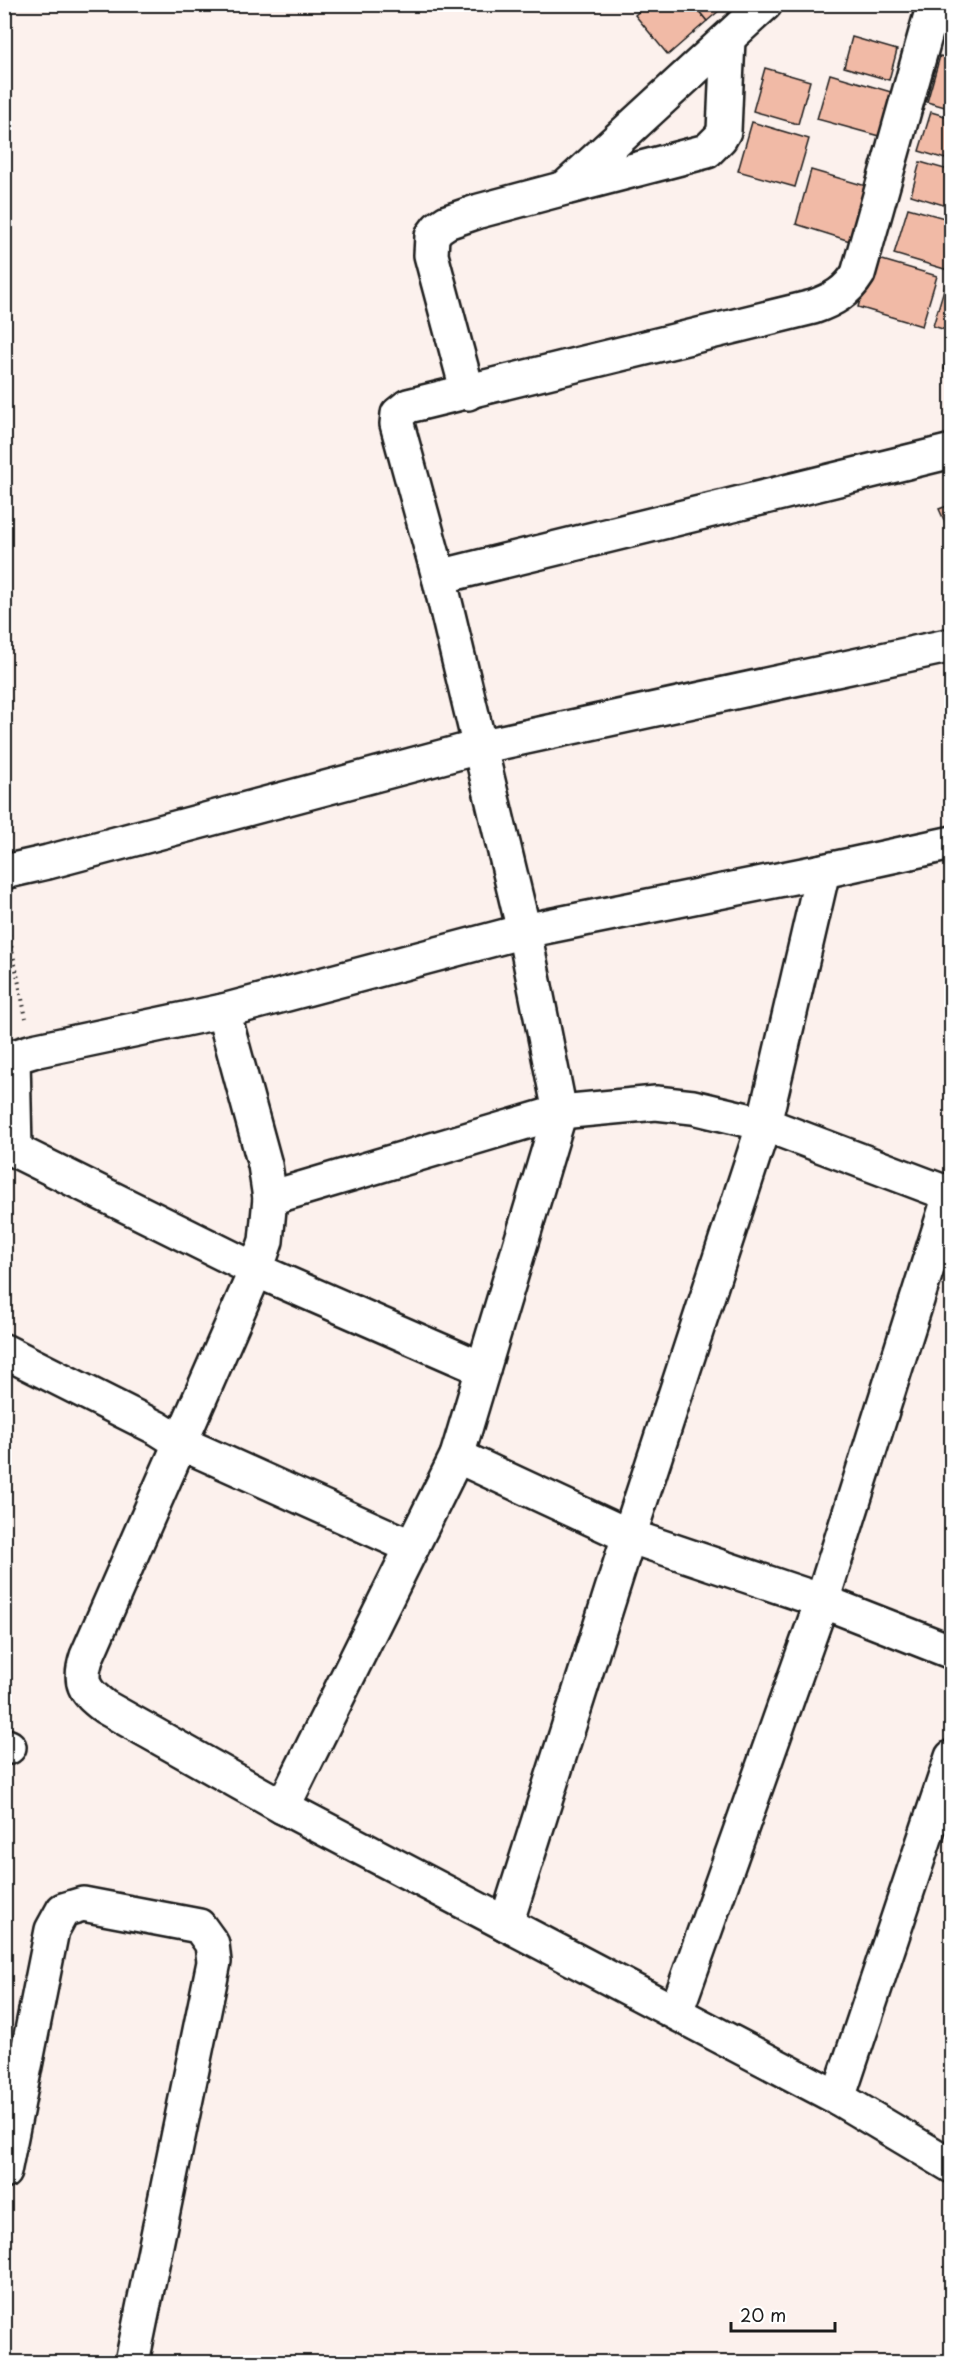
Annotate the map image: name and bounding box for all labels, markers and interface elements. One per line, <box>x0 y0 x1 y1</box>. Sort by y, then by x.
scale bar <box>731 2295 834 2333</box>
text: 20 m <box>740 2301 786 2328</box>

